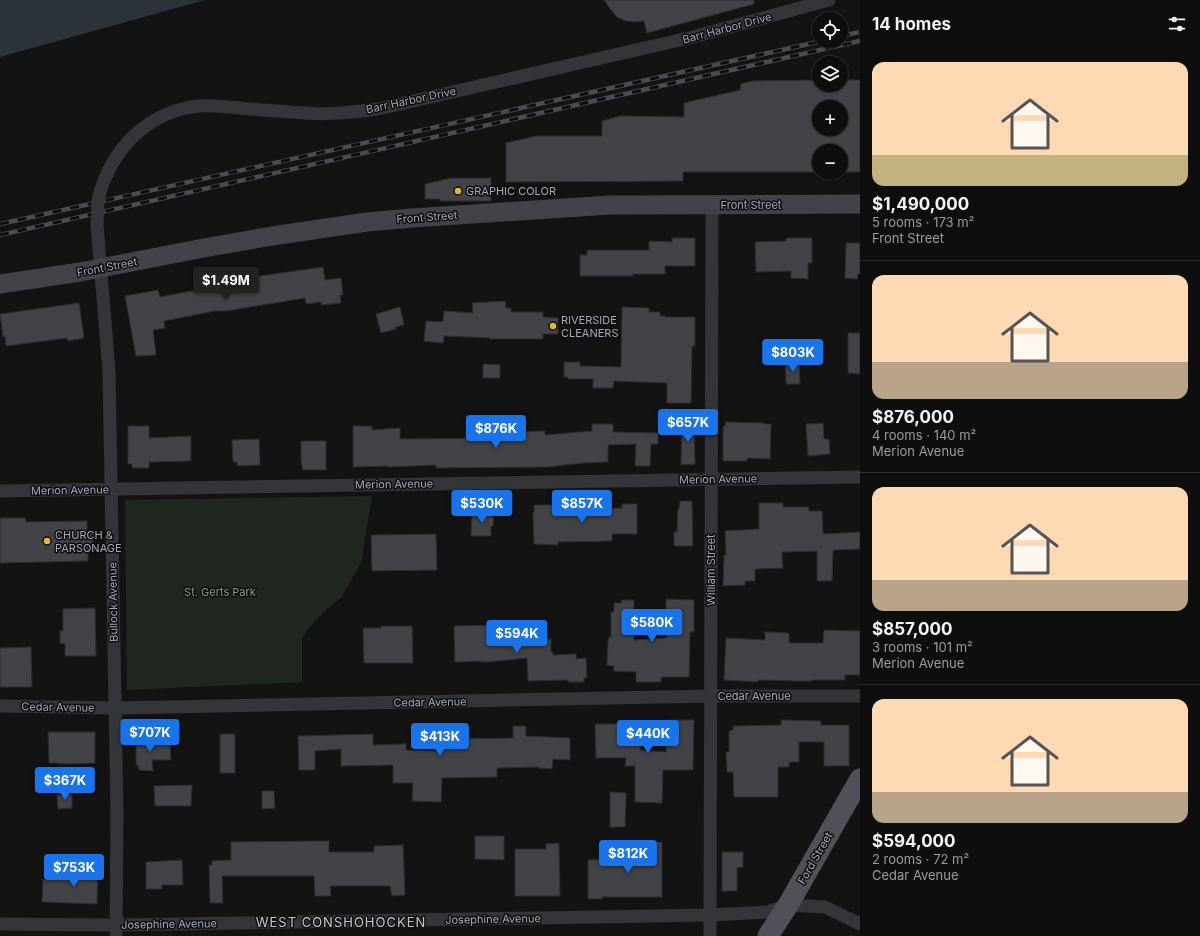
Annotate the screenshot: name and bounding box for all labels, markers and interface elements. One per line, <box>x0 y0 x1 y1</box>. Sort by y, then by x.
street label: Barr Harbor Drive <box>681 9 773 47</box>
map controls <box>812 12 848 180</box>
button: locate <box>812 12 848 48</box>
icon: filters <box>1166 13 1188 35</box>
text: 14 homes <box>872 14 951 34</box>
button: layers <box>812 56 848 92</box>
street label: Barr Harbor Drive <box>365 84 457 116</box>
icon: home <box>994 88 1066 160</box>
button: + <box>812 100 848 136</box>
button: − <box>812 144 848 180</box>
place label: GRAPHIC COLOR <box>466 184 556 198</box>
marker: GRAPHIC COLOR <box>453 186 463 196</box>
text: $1,490,000 <box>872 194 969 214</box>
street label: Front Street <box>721 198 782 212</box>
street label: Front Street <box>396 208 458 226</box>
text: 5 rooms · 173 m² <box>872 214 974 230</box>
text: Front Street <box>872 230 944 246</box>
street label: Front Street <box>76 254 139 280</box>
pin: $1.49M <box>193 267 259 301</box>
text: $1.49M <box>202 272 250 288</box>
icon: home <box>994 301 1066 373</box>
place label: RIVERSIDE CLEANERS <box>561 313 619 340</box>
marker: RIVERSIDE CLEANERS <box>548 321 558 331</box>
pin: $803K <box>765 339 821 373</box>
text: $803K <box>771 344 815 360</box>
text: $876,000 <box>872 407 954 427</box>
pin: $657K <box>660 409 716 443</box>
text: $657K <box>667 414 709 430</box>
pin: $876K <box>468 415 524 449</box>
text: $876K <box>475 420 517 436</box>
text: 4 rooms · 140 m² <box>872 427 976 443</box>
text: Merion Avenue <box>872 443 964 459</box>
street label: Merion Avenue <box>679 471 757 487</box>
street label: Merion Avenue <box>355 476 433 492</box>
street label: Merion Avenue <box>31 482 109 498</box>
pin: $530K <box>454 490 510 524</box>
pin: $857K <box>554 490 610 524</box>
text: $530K <box>460 495 504 511</box>
text: $857K <box>561 495 603 511</box>
icon: home <box>994 513 1066 585</box>
place label: CHURCH & PARSONAGE <box>55 528 122 555</box>
street label: William Street <box>704 534 718 606</box>
marker: CHURCH & PARSONAGE <box>42 536 52 546</box>
street label: Bullock Avenue <box>105 562 121 642</box>
park label: St. Gerts Park <box>184 585 256 599</box>
pin: $580K <box>624 609 680 643</box>
text: $580K <box>630 614 674 630</box>
text: $857,000 <box>872 619 952 639</box>
pin: $594K <box>489 620 545 654</box>
text: $594K <box>495 625 539 641</box>
text: 3 rooms · 101 m² <box>872 639 973 655</box>
text: Merion Avenue <box>872 655 964 671</box>
street label: Cedar Avenue <box>717 689 791 703</box>
street label: Cedar Avenue <box>393 694 467 710</box>
street label: Cedar Avenue <box>21 699 95 715</box>
pin: $707K <box>122 719 178 753</box>
pin: $440K <box>620 720 676 754</box>
pin: $413K <box>412 723 468 757</box>
text: $707K <box>129 724 171 740</box>
text: $440K <box>626 725 670 741</box>
icon: home <box>994 725 1066 797</box>
text: $413K <box>420 728 460 744</box>
pin: $367K <box>37 767 93 801</box>
text: $367K <box>44 772 86 788</box>
street label: Ford Street <box>795 829 836 886</box>
text: $594,000 <box>872 831 956 851</box>
pin: $812K <box>600 840 656 874</box>
text: $812K <box>608 845 648 861</box>
text: 2 rooms · 72 m² <box>872 851 969 867</box>
pin: $753K <box>46 854 102 888</box>
text: $753K <box>53 859 95 875</box>
text: Cedar Avenue <box>872 867 959 883</box>
street label: Josephine Avenue <box>445 911 541 927</box>
district label: WEST CONSHOHOCKEN <box>256 914 426 930</box>
street label: Josephine Avenue <box>121 916 217 932</box>

